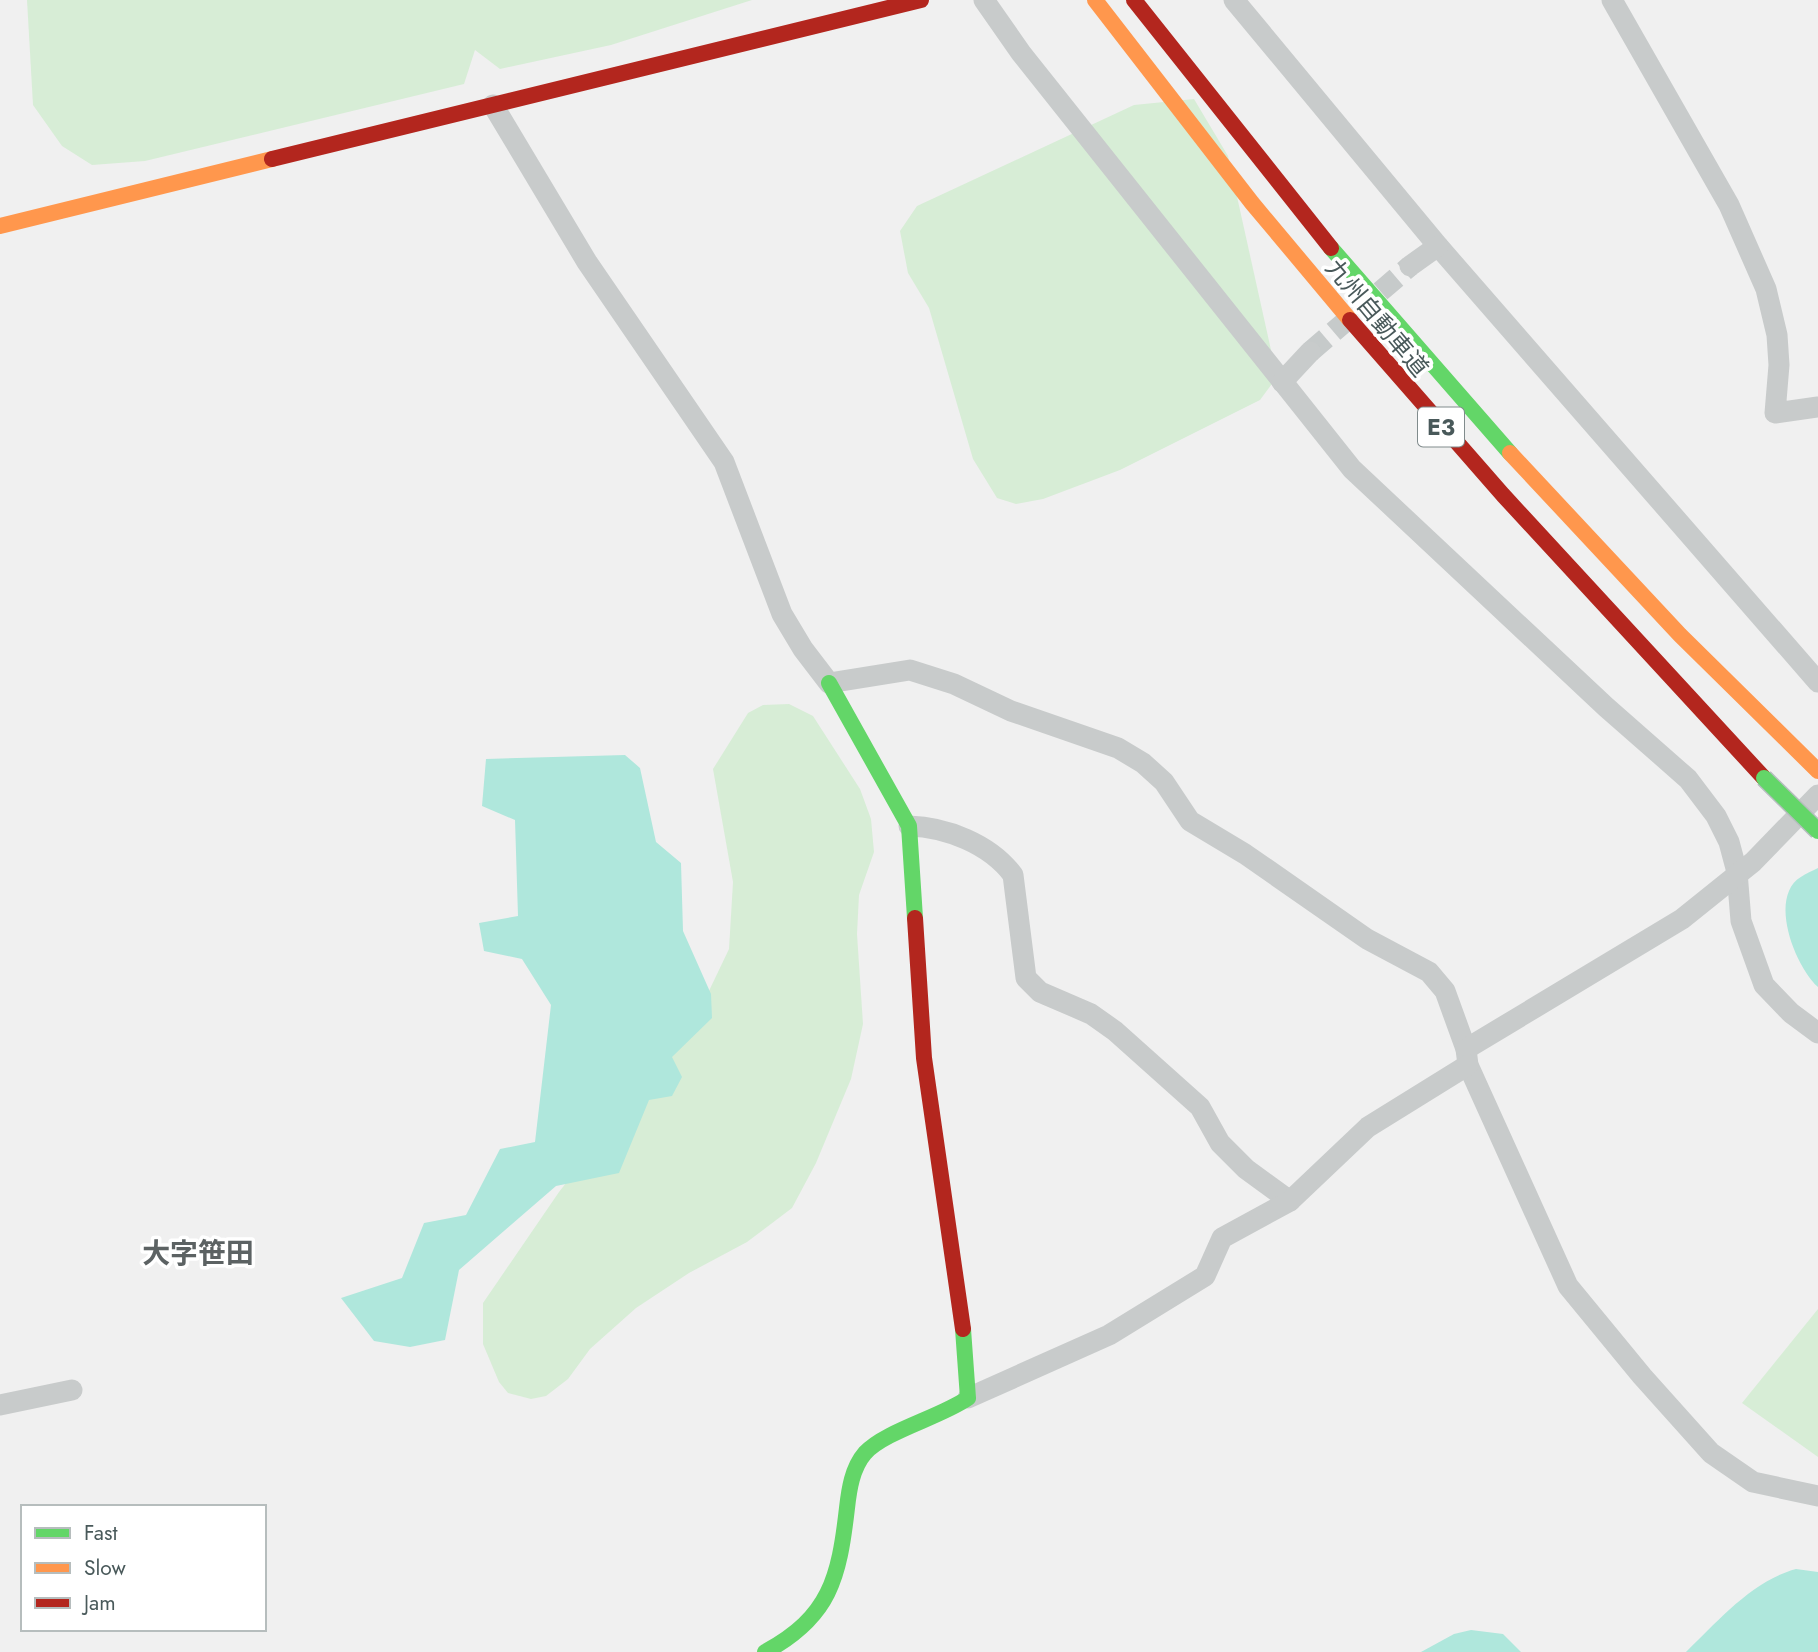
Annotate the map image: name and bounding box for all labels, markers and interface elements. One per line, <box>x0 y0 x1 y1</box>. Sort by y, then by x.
street label: 九州自動車道 <box>1318 251 1437 384</box>
road number: E3 <box>1418 408 1464 446</box>
district label: 大字笹田 <box>142 1233 254 1274</box>
legend <box>21 1505 266 1631</box>
text: Fast <box>84 1518 117 1548</box>
text: Slow <box>84 1553 126 1583</box>
text: Jam <box>81 1588 116 1618</box>

